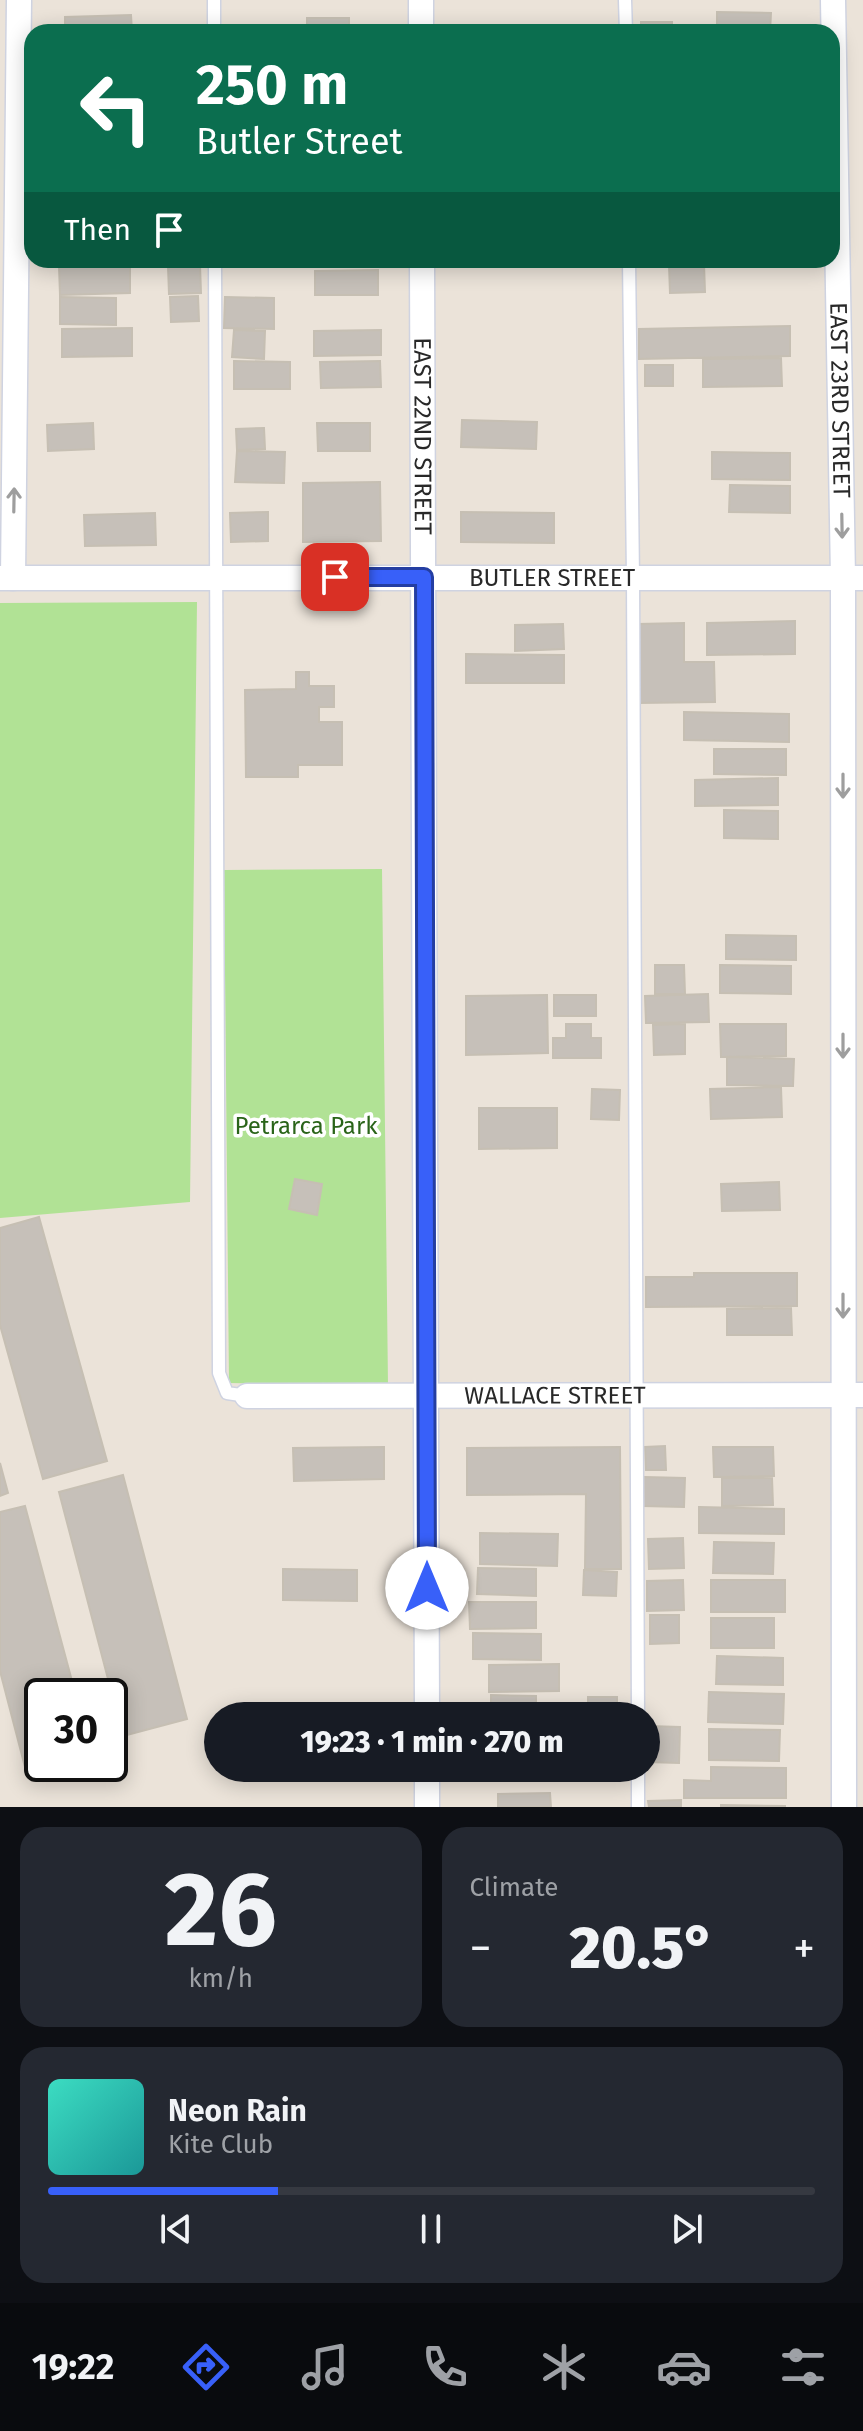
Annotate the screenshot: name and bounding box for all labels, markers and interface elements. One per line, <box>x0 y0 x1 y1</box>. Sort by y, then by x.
text: 250 m <box>196 52 348 119</box>
icon: left <box>64 56 168 160</box>
text: Butler Street <box>196 120 403 164</box>
icon: arrive <box>147 208 191 252</box>
text: Then <box>64 212 131 248</box>
street label: EAST 23RD STREET <box>824 302 856 499</box>
street label: EAST 22ND STREET <box>408 337 437 535</box>
one-way arrow <box>6 487 22 514</box>
one-way arrow <box>834 512 850 539</box>
pin <box>301 543 369 611</box>
icon: arrive <box>313 555 357 599</box>
street label: BUTLER STREET <box>469 564 636 592</box>
one-way arrow <box>835 772 851 799</box>
one-way arrow <box>835 1032 851 1059</box>
park label: Petrarca Park <box>235 1112 378 1140</box>
one-way arrow <box>835 1292 851 1319</box>
street label: WALLACE STREET <box>464 1381 646 1410</box>
position arrow <box>385 1546 469 1630</box>
speed limit sign: 30 <box>24 1678 128 1782</box>
text: 19:23 · 1 min · 270 m <box>301 1724 563 1760</box>
text: 26 <box>165 1848 277 1973</box>
text: Climate <box>470 1872 558 1903</box>
text: 20.5° <box>570 1912 715 1984</box>
text: − <box>470 1922 492 1975</box>
text: + <box>793 1922 815 1975</box>
text: km/h <box>189 1963 253 1994</box>
text: Neon Rain <box>168 2093 307 2129</box>
text: Kite Club <box>168 2129 273 2160</box>
icon: previous <box>154 2207 198 2251</box>
icon: pause <box>409 2207 453 2251</box>
icon: next <box>665 2207 709 2251</box>
icon: directions <box>178 2339 234 2395</box>
icon: music <box>297 2339 353 2395</box>
icon: phone <box>417 2339 473 2395</box>
icon: climate <box>536 2339 592 2395</box>
icon: car <box>656 2339 712 2395</box>
icon: filters <box>775 2339 831 2395</box>
text: 19:22 <box>32 2345 114 2389</box>

